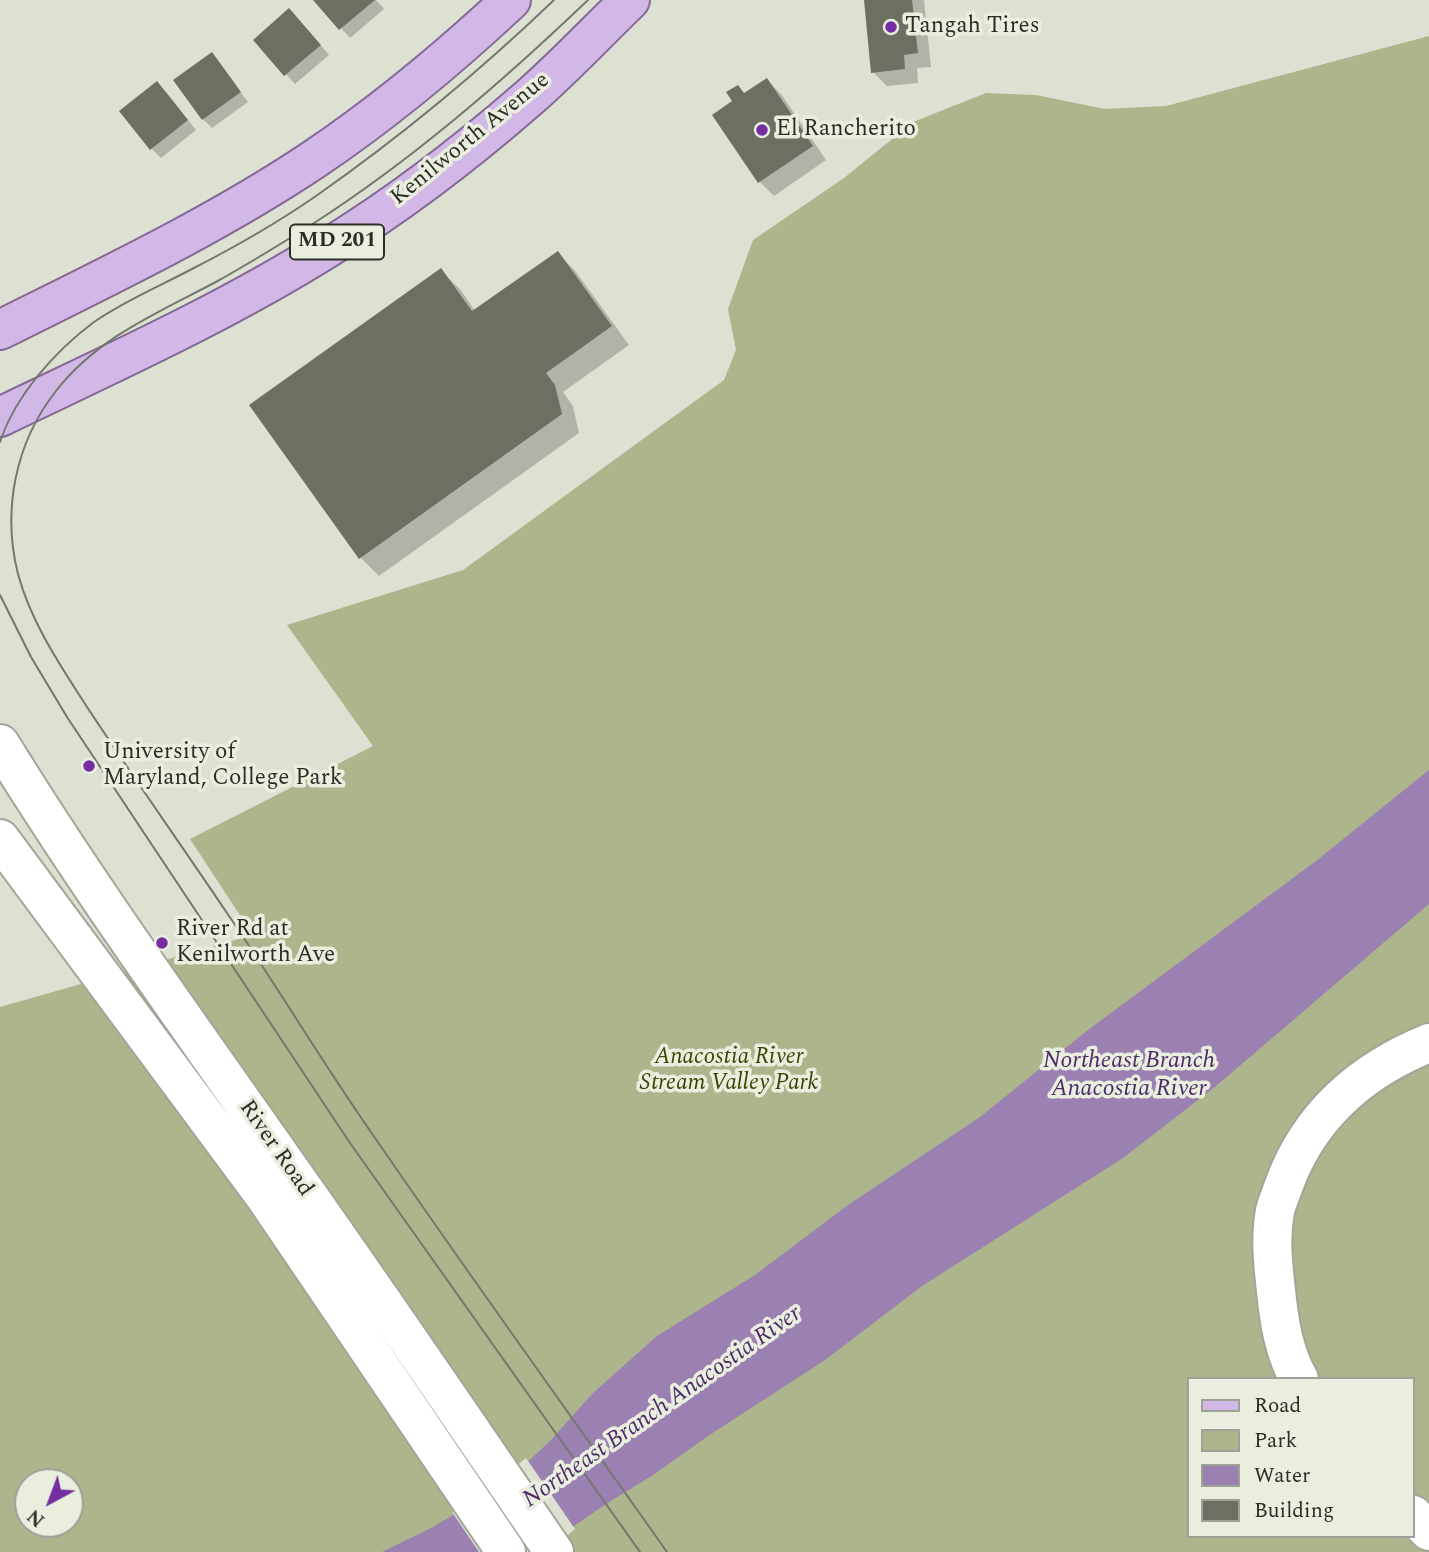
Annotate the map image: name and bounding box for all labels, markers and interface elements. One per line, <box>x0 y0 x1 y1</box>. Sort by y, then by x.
place label: Tangah Tires <box>905 13 1040 41</box>
marker: Tangah Tires <box>883 19 899 35</box>
street label: Kenilworth Avenue <box>386 67 556 213</box>
place label: El Rancherito <box>776 116 916 144</box>
marker: El Rancherito <box>754 122 770 138</box>
road number: MD 201 <box>290 224 384 260</box>
place label: University of Maryland, College Park <box>103 739 343 793</box>
marker: University of Maryland, College Park <box>81 758 97 774</box>
place label: River Rd at Kenilworth Ave <box>176 916 335 970</box>
marker: River Rd at Kenilworth Ave <box>154 935 170 951</box>
park label: Anacostia River Stream Valley Park <box>640 1044 818 1098</box>
water label: Northeast Branch Anacostia River <box>1043 1048 1215 1104</box>
street label: River Road <box>232 1096 318 1202</box>
water label: Northeast Branch Anacostia River <box>518 1301 808 1515</box>
legend <box>1188 1377 1415 1538</box>
text: Road <box>1254 1390 1301 1422</box>
text: Park <box>1254 1425 1297 1457</box>
text: Water <box>1254 1460 1310 1492</box>
north arrow <box>14 1468 84 1538</box>
text: Building <box>1254 1495 1334 1527</box>
text: N <box>21 1502 52 1534</box>

